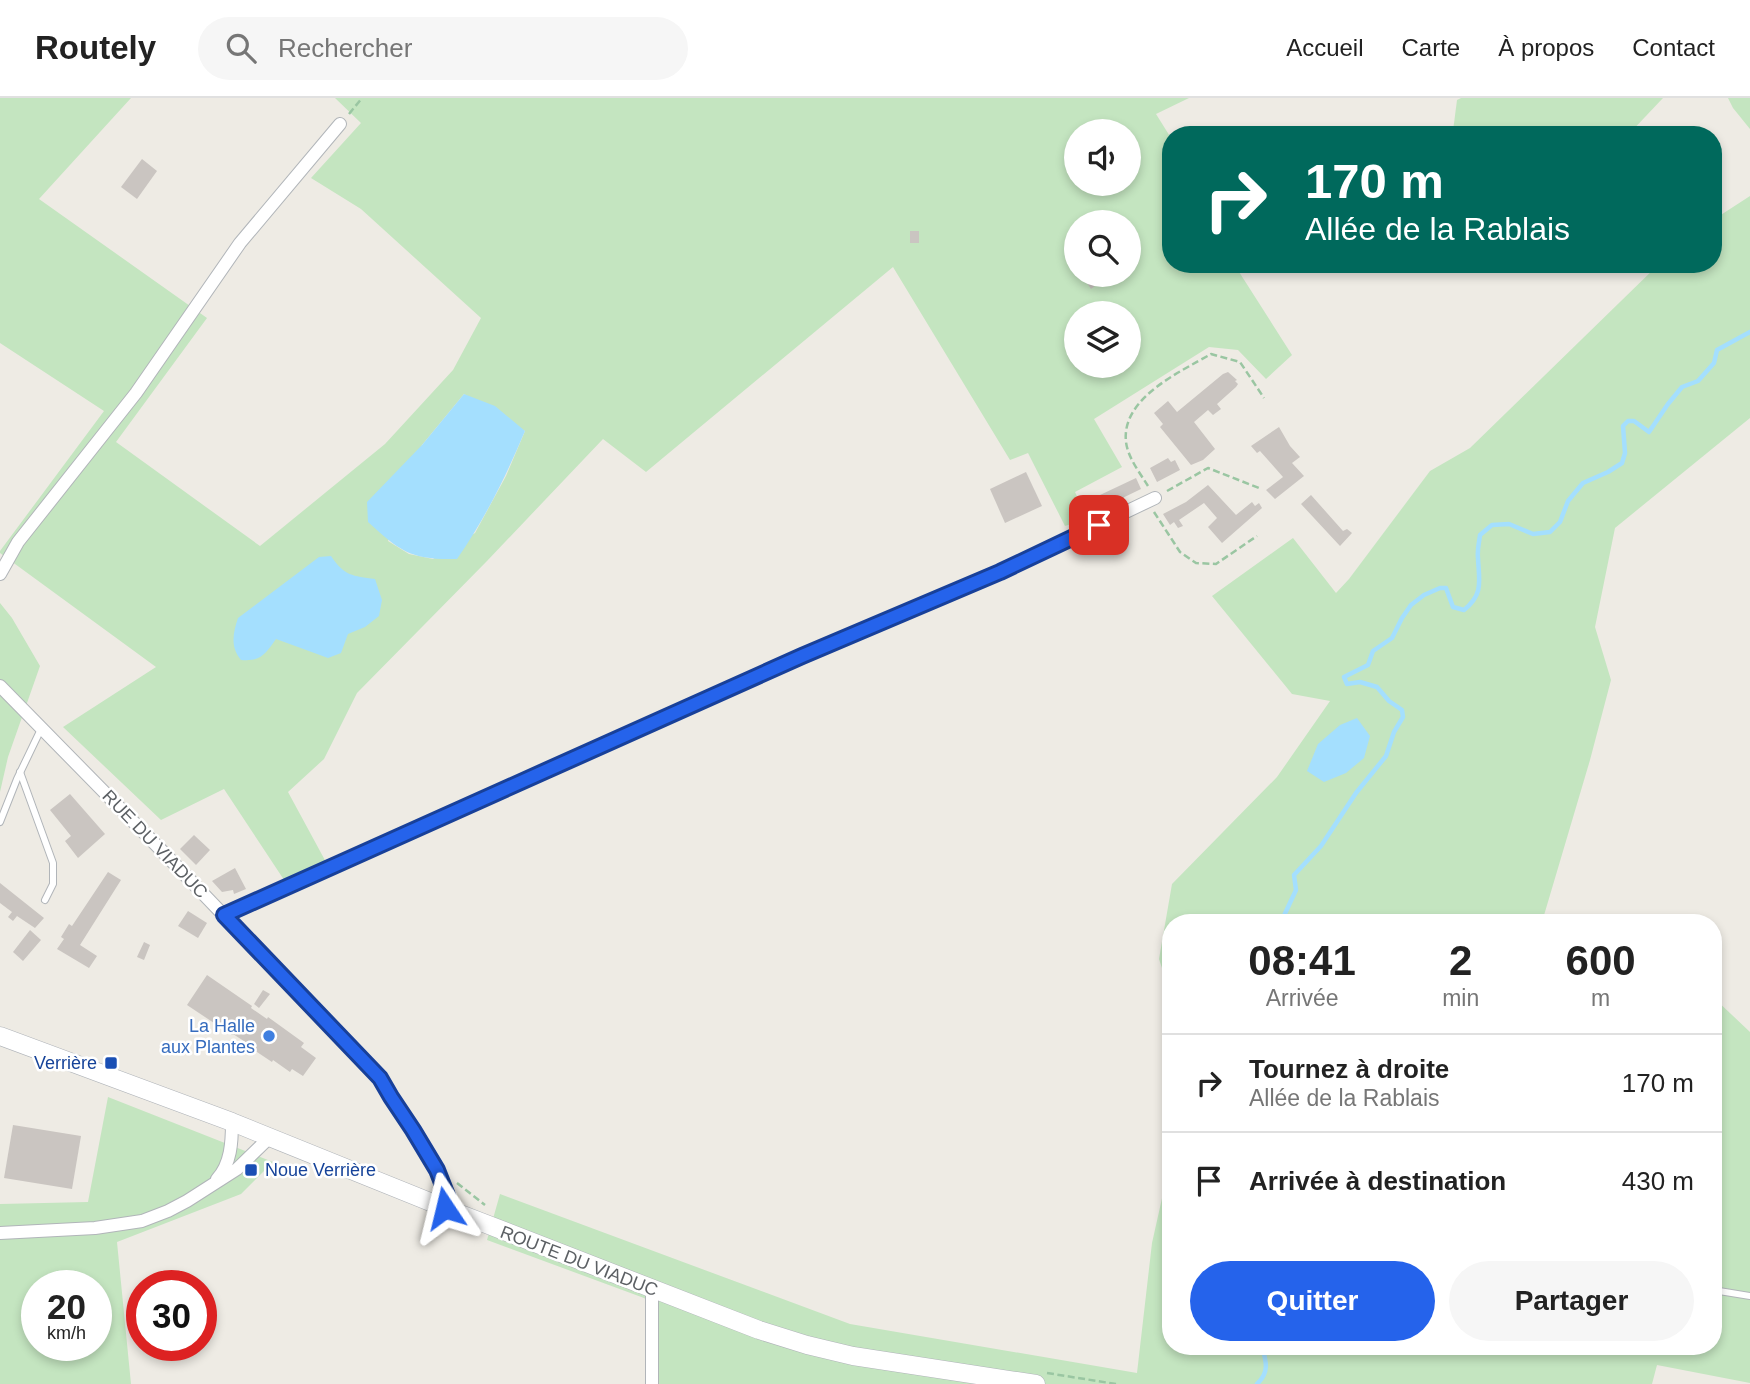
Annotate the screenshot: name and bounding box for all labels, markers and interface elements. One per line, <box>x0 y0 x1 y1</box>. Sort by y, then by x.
search box <box>198 17 688 80</box>
text: Routely <box>35 29 156 66</box>
icon: search <box>222 29 260 67</box>
text: Rechercher <box>278 33 412 63</box>
text: Accueil <box>1286 34 1364 61</box>
text: Carte <box>1402 34 1460 61</box>
text: À propos <box>1498 34 1594 61</box>
text: Contact <box>1632 34 1715 61</box>
map controls <box>1064 119 1141 378</box>
button: sound <box>1064 119 1141 196</box>
icon: right <box>1190 154 1281 245</box>
text: 170 m <box>1305 154 1444 208</box>
button: search <box>1064 210 1141 287</box>
text: Allée de la Rablais <box>1305 211 1570 247</box>
button: layers <box>1064 301 1141 378</box>
pin <box>1069 495 1129 555</box>
icon: arrive <box>1080 506 1118 544</box>
street label: RUE DU VIADUC <box>98 786 212 902</box>
text: 08:41 <box>1248 937 1356 984</box>
text: 2 <box>1449 937 1472 984</box>
text: 600 <box>1566 937 1636 984</box>
text: Arrivée <box>1266 985 1339 1011</box>
text: min <box>1442 985 1479 1011</box>
text: m <box>1591 985 1610 1011</box>
place label: La Halle aux Plantes <box>161 1016 255 1057</box>
marker: La Halle aux Plantes <box>261 1028 277 1044</box>
place label: Verrière <box>34 1053 97 1073</box>
text: Tournez à droite <box>1249 1054 1449 1084</box>
marker: Verrière <box>103 1055 119 1071</box>
icon: right <box>1190 1064 1228 1102</box>
text: 170 m <box>1622 1068 1694 1098</box>
text: Allée de la Rablais <box>1249 1085 1440 1111</box>
place label: Noue Verrière <box>265 1160 376 1180</box>
marker: Noue Verrière <box>243 1162 259 1178</box>
icon: arrive <box>1190 1162 1228 1200</box>
text: Arrivée à destination <box>1249 1166 1506 1196</box>
text: 430 m <box>1622 1166 1694 1196</box>
position arrow <box>408 1171 482 1245</box>
street label: ROUTE DU VIADUC <box>497 1222 661 1300</box>
button: Quitter <box>1190 1261 1435 1341</box>
button: Partager <box>1449 1261 1694 1341</box>
speed limit sign: 30 <box>126 1270 217 1361</box>
text: 20 <box>47 1287 86 1326</box>
text: km/h <box>47 1323 86 1343</box>

